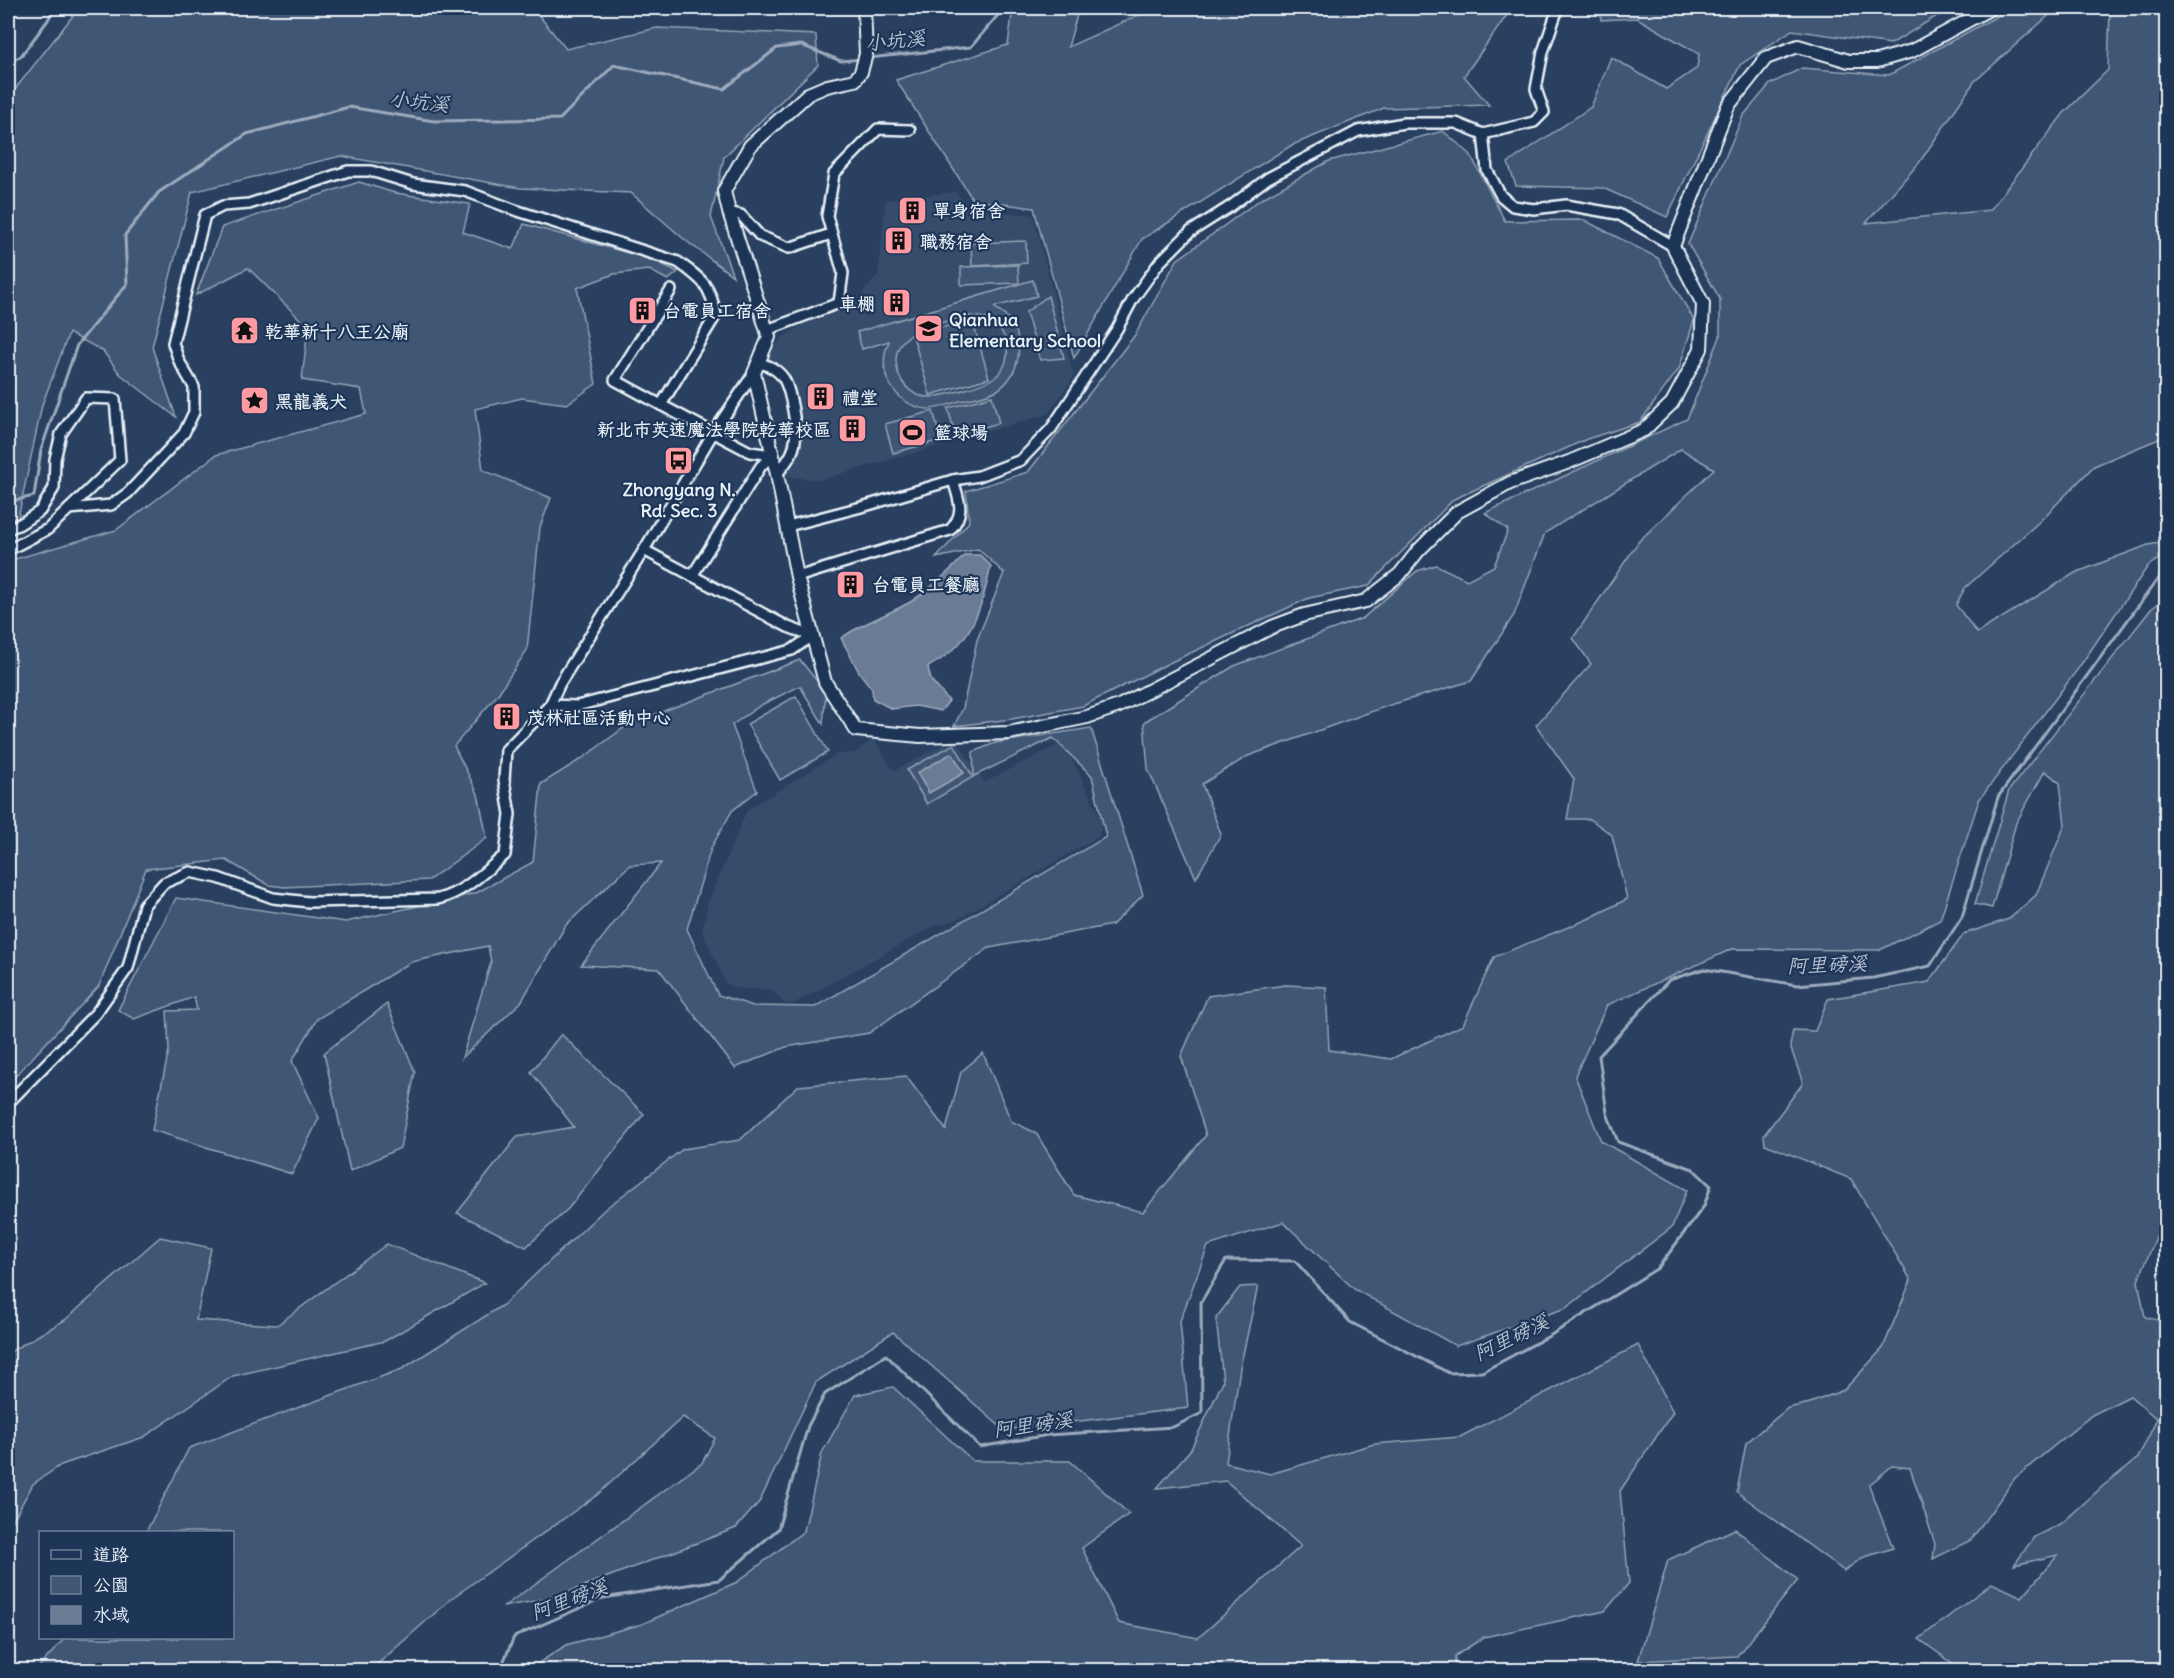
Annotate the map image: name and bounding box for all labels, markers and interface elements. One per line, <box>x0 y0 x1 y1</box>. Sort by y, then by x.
water label: 小坑溪 <box>864 24 927 56</box>
water label: 小坑溪 <box>388 85 451 117</box>
building icon: 單身宿舍 <box>896 194 928 226</box>
place label: 單身宿舍 <box>933 199 1005 222</box>
building icon: 職務宿舍 <box>883 225 915 257</box>
place label: 職務宿舍 <box>920 230 992 253</box>
building icon: 車棚 <box>880 287 912 319</box>
place label: 車棚 <box>839 292 875 315</box>
building icon: 台電員工宿舍 <box>626 294 658 326</box>
place label: 台電員工宿舍 <box>663 299 771 322</box>
place label: Qianhua Elementary School <box>949 308 1101 352</box>
school or university icon: Qianhua Elementary School <box>912 313 944 345</box>
temple icon: 乾華新十八王公廟 <box>228 315 260 347</box>
place label: 乾華新十八王公廟 <box>265 320 409 343</box>
building icon: 禮堂 <box>805 381 837 413</box>
place icon: 黑龍義犬 <box>238 385 270 417</box>
place label: 禮堂 <box>842 386 878 409</box>
place label: 黑龍義犬 <box>275 390 347 413</box>
building icon: 新北市英速魔法學院乾華校區 <box>836 413 868 445</box>
sports icon: 籃球場 <box>897 416 929 448</box>
place label: 新北市英速魔法學院乾華校區 <box>597 418 831 441</box>
place label: 籃球場 <box>934 421 988 444</box>
bus stop icon: Zhongyang N. Rd. Sec. 3 <box>663 444 695 476</box>
place label: Zhongyang N. Rd. Sec. 3 <box>623 478 736 522</box>
building icon: 台電員工餐廳 <box>835 568 867 600</box>
place label: 台電員工餐廳 <box>872 573 980 596</box>
building icon: 茂林社區活動中心 <box>490 701 522 733</box>
place label: 茂林社區活動中心 <box>527 706 671 729</box>
water label: 阿里磅溪 <box>1787 950 1868 978</box>
water label: 阿里磅溪 <box>1470 1308 1553 1366</box>
water label: 阿里磅溪 <box>992 1406 1075 1442</box>
legend <box>39 1531 234 1639</box>
text: 道路 <box>93 1543 129 1566</box>
text: 公園 <box>93 1573 129 1596</box>
water label: 阿里磅溪 <box>527 1573 612 1625</box>
text: 水域 <box>93 1603 129 1626</box>

